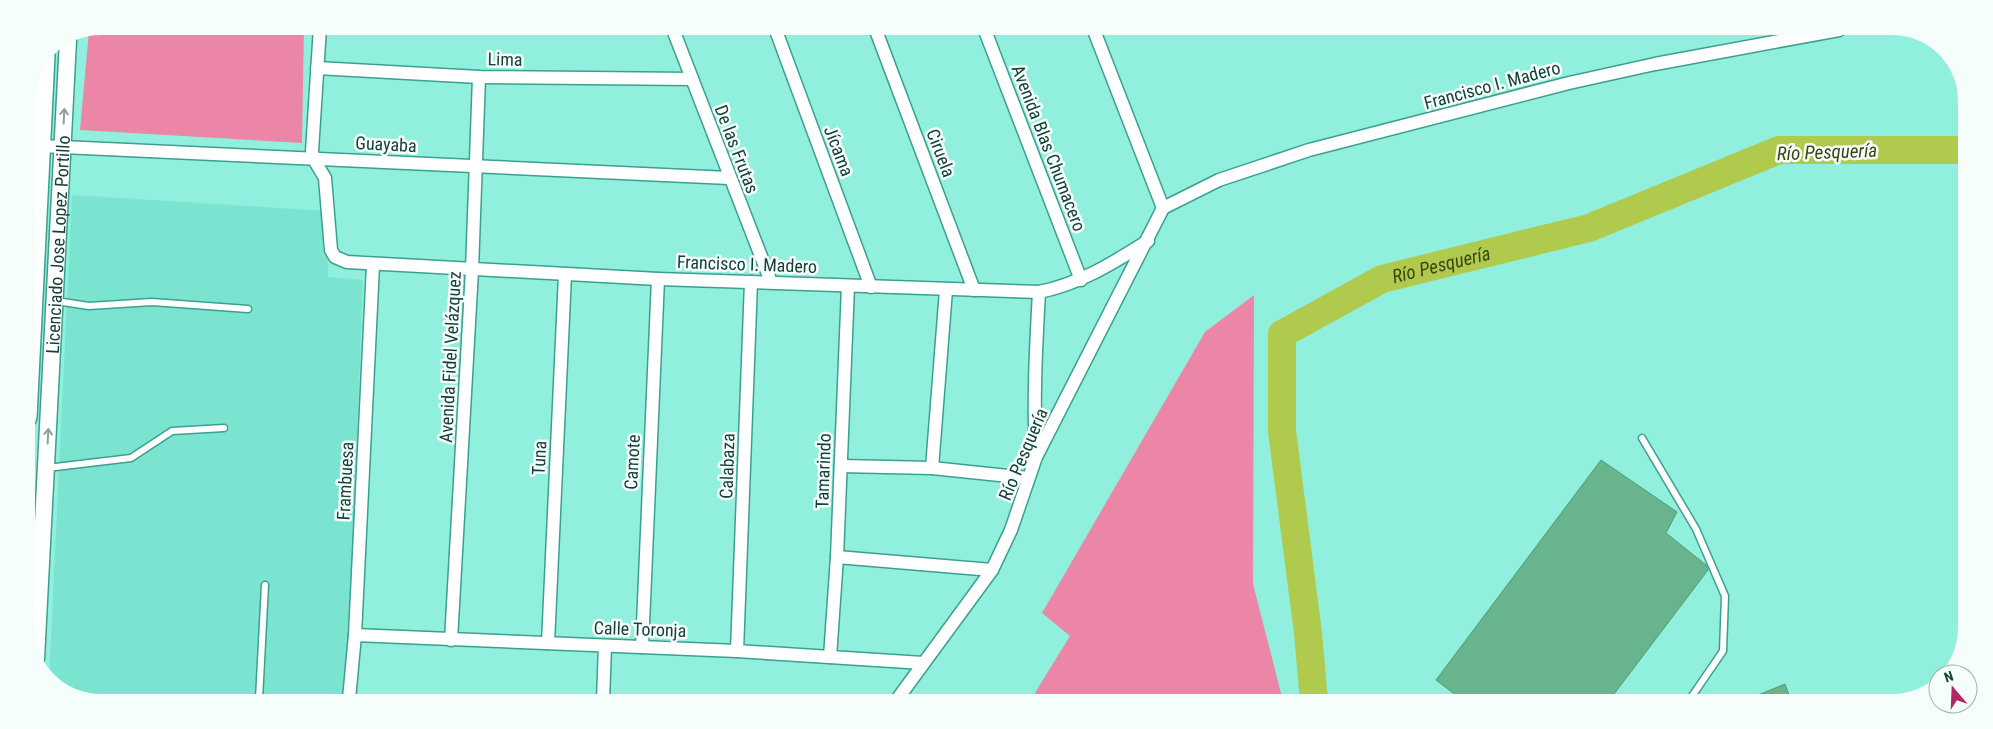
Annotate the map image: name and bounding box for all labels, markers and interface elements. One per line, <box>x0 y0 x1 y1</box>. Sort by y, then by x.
street label: Lima <box>487 48 523 70</box>
street label: Francisco I. Madero <box>1422 57 1562 113</box>
street label: Avenida Blas Chumacero <box>1008 62 1090 234</box>
street label: De las Frutas <box>711 102 763 196</box>
one-way arrow <box>59 108 68 124</box>
street label: Jícama <box>820 123 858 179</box>
street label: Ciruela <box>922 126 960 180</box>
street label: Guayaba <box>355 132 417 156</box>
street label: Licenciado Jose Lopez Portillo <box>41 135 74 354</box>
water label: Río Pesquería <box>1776 139 1878 165</box>
water label: Río Pesquería <box>1390 241 1493 288</box>
street label: Francisco I. Madero <box>677 251 817 277</box>
street label: Avenida Fidel Velázquez <box>435 271 465 443</box>
street label: Río Pesquería <box>994 405 1052 503</box>
one-way arrow <box>43 428 52 444</box>
street label: Calabaza <box>715 433 739 499</box>
street label: Tamarindo <box>811 433 835 509</box>
street label: Camote <box>620 434 644 490</box>
street label: Tuna <box>528 440 550 476</box>
street label: Frambuesa <box>332 441 358 521</box>
street label: Calle Toronja <box>593 617 687 641</box>
north arrow <box>1928 664 1978 714</box>
text: N <box>1942 668 1955 686</box>

